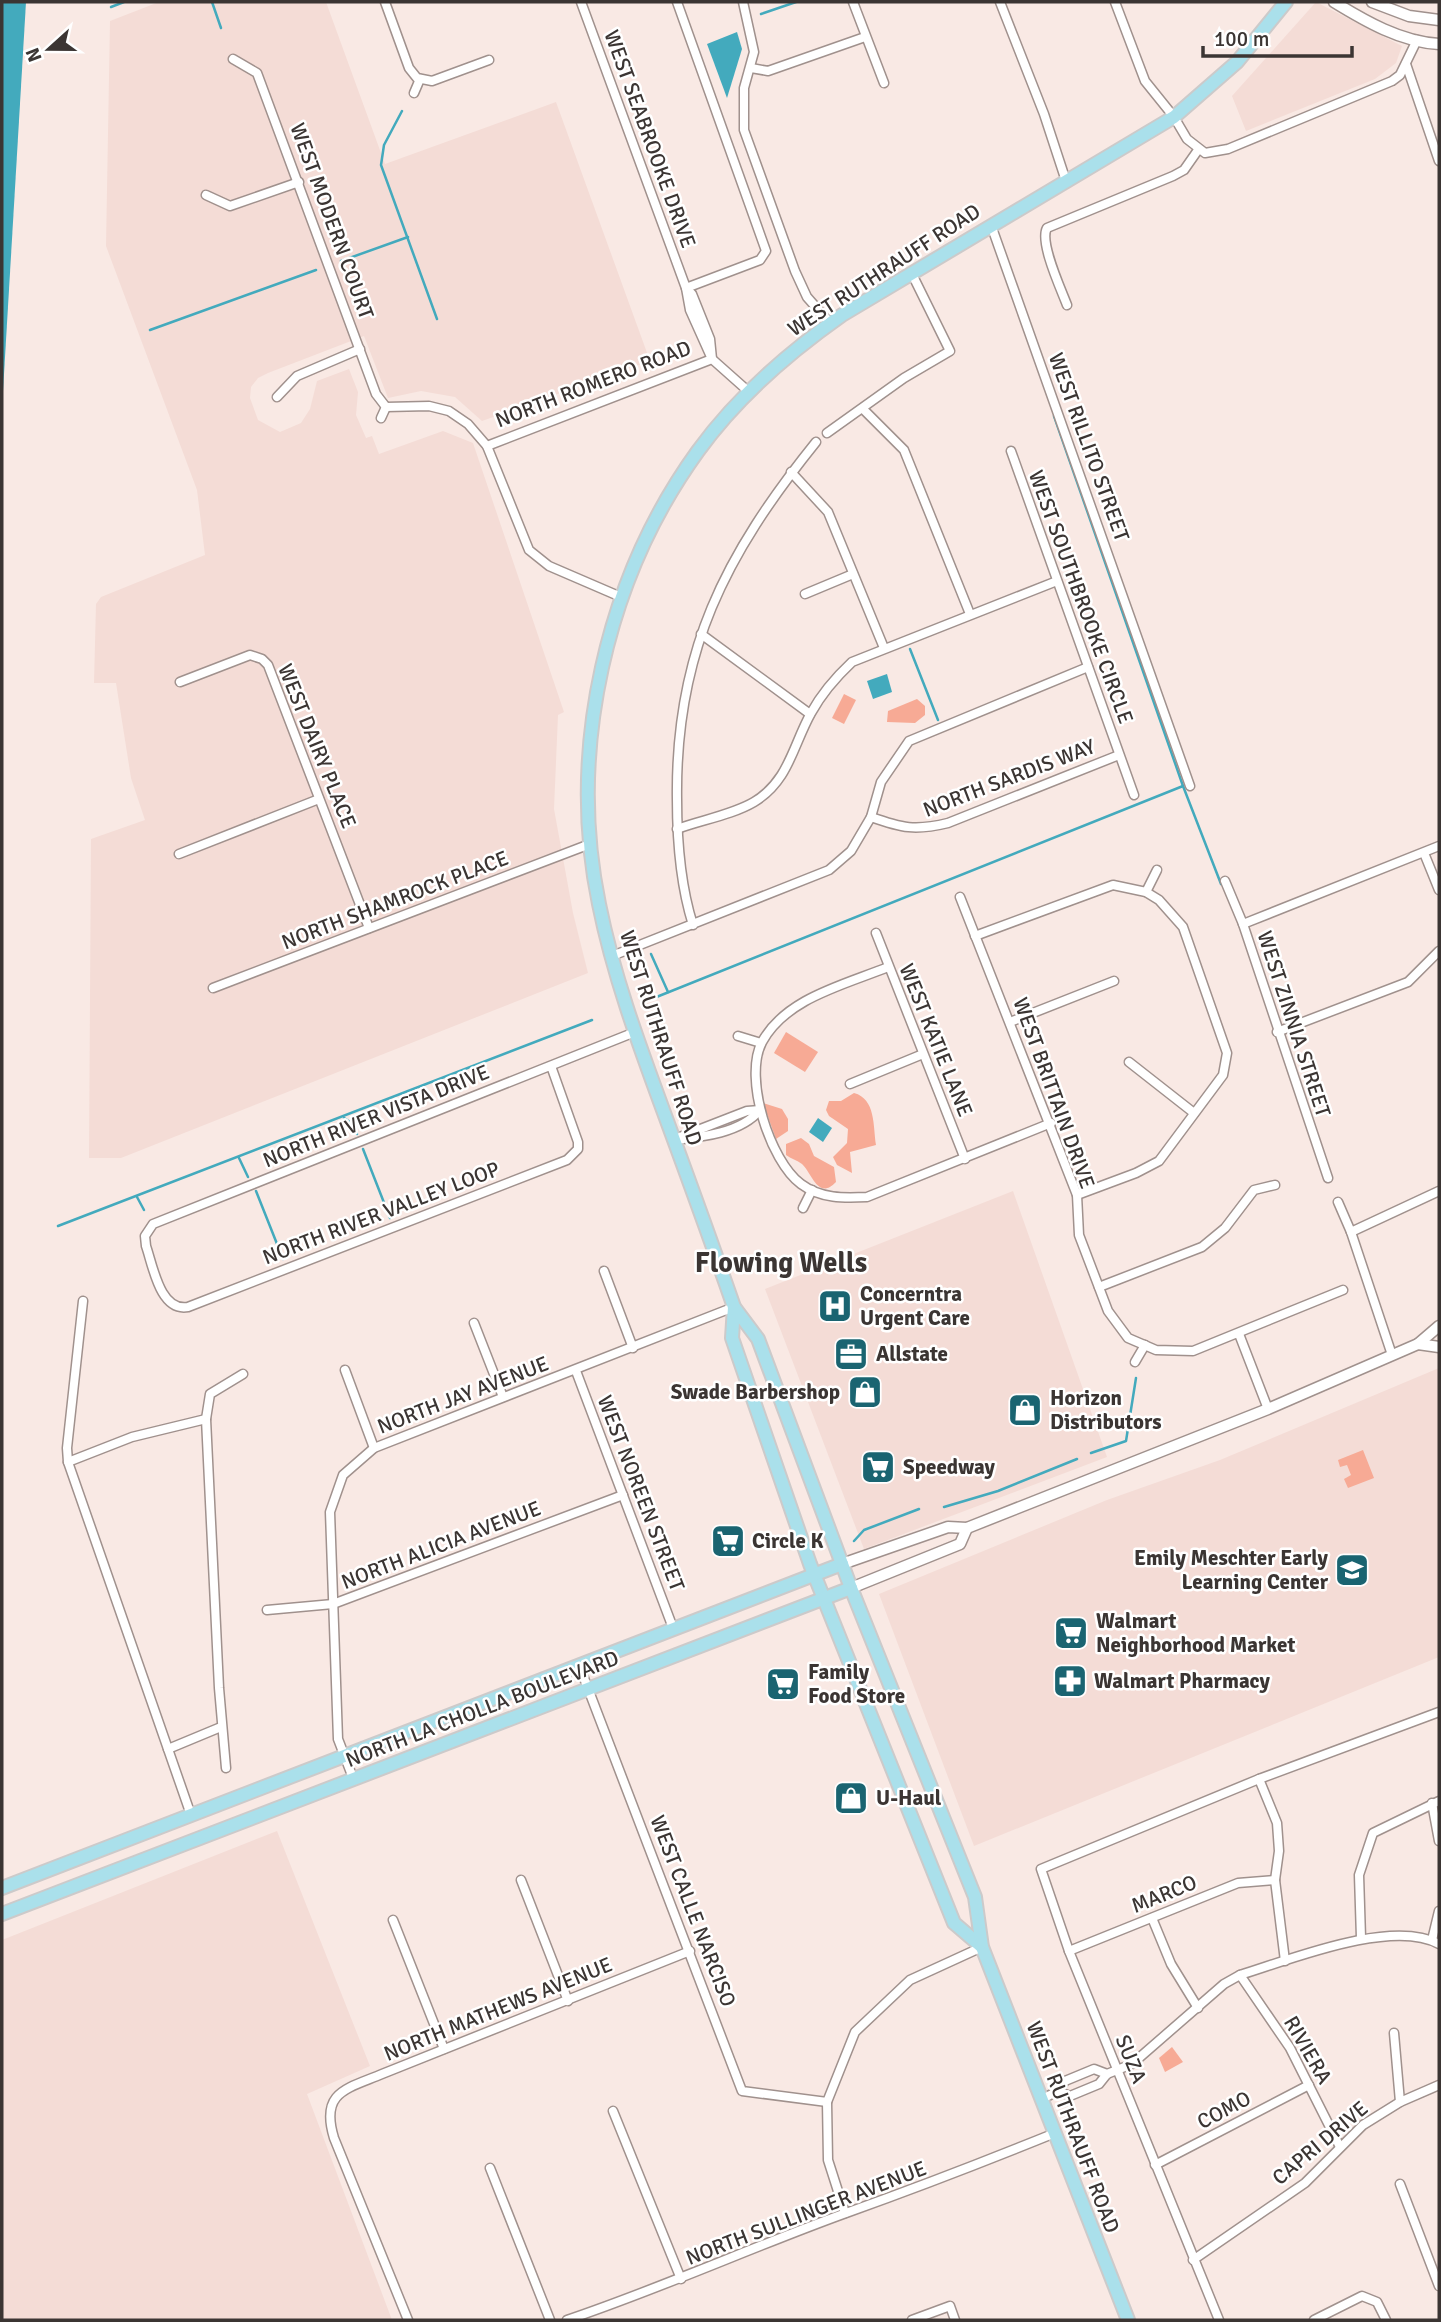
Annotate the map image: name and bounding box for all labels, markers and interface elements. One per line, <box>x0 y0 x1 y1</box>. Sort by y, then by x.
north arrow <box>14 14 84 84</box>
scale bar <box>1203 14 1352 58</box>
street label: WEST SEABROOKE DRIVE <box>598 26 702 252</box>
text: 100 m <box>1214 26 1269 52</box>
text: N <box>20 44 48 65</box>
street label: WEST MODERN COURT <box>284 119 380 323</box>
street label: WEST RUTHRAUFF ROAD <box>783 198 985 342</box>
street label: NORTH ROMERO ROAD <box>491 335 695 433</box>
street label: WEST RILLITO STREET <box>1043 349 1135 545</box>
street label: WEST SOUTHBROOKE CIRCLE <box>1023 467 1139 727</box>
street label: WEST DAIRY PLACE <box>272 660 362 832</box>
street label: NORTH SARDIS WAY <box>919 733 1099 823</box>
street label: NORTH SHAMROCK PLACE <box>278 845 512 955</box>
street label: WEST RUTHRAUFF ROAD <box>614 927 708 1149</box>
street label: WEST ZINNIA STREET <box>1252 928 1337 1121</box>
street label: WEST KATIE LANE <box>893 960 979 1120</box>
street label: WEST BRITTAIN DRIVE <box>1007 994 1101 1192</box>
street label: NORTH RIVER VISTA DRIVE <box>259 1059 493 1173</box>
street label: NORTH RIVER VALLEY LOOP <box>259 1156 503 1270</box>
district label: Flowing Wells <box>695 1246 867 1280</box>
place label: Concerntra Urgent Care <box>860 1281 970 1331</box>
hospital icon: Concerntra Urgent Care <box>816 1287 854 1325</box>
office icon: Allstate <box>832 1335 870 1373</box>
place label: Allstate <box>876 1341 948 1367</box>
street label: NORTH JAY AVENUE <box>374 1350 552 1440</box>
shop icon: Swade Barbershop <box>846 1373 884 1411</box>
place label: Swade Barbershop <box>671 1379 840 1405</box>
place label: Horizon Distributors <box>1050 1385 1162 1435</box>
shop icon: Horizon Distributors <box>1006 1391 1044 1429</box>
street label: WEST NOREEN STREET <box>592 1392 691 1595</box>
supermarket icon: Speedway <box>859 1448 897 1486</box>
place label: Speedway <box>903 1454 995 1480</box>
street label: NORTH ALICIA AVENUE <box>338 1495 544 1595</box>
supermarket icon: Circle K <box>709 1522 747 1560</box>
place label: Circle K <box>752 1528 823 1554</box>
place label: Emily Meschter Early Learning Center <box>1134 1545 1329 1595</box>
school or university icon: Emily Meschter Early Learning Center <box>1333 1551 1371 1589</box>
place label: Walmart Neighborhood Market <box>1096 1608 1295 1658</box>
supermarket icon: Walmart Neighborhood Market <box>1052 1614 1090 1652</box>
street label: NORTH LA CHOLLA BOULEVARD <box>342 1645 622 1773</box>
place label: Family Food Store <box>808 1659 905 1709</box>
pharmacy icon: Walmart Pharmacy <box>1051 1662 1089 1700</box>
supermarket icon: Family Food Store <box>764 1665 802 1703</box>
place label: Walmart Pharmacy <box>1094 1668 1271 1694</box>
shop icon: U-Haul <box>832 1779 870 1817</box>
place label: U-Haul <box>876 1785 942 1811</box>
street label: WEST CALLE NARCISO <box>644 1812 742 2010</box>
street label: MARCO <box>1127 1869 1201 1919</box>
street label: NORTH MATHEWS AVENUE <box>380 1951 616 2067</box>
street label: RIVIERA <box>1278 2011 1338 2089</box>
street label: WEST RUTHRAUFF ROAD <box>1021 2018 1125 2236</box>
street label: SUZA <box>1110 2031 1152 2087</box>
street label: COMO <box>1193 2085 1255 2135</box>
street label: CAPRI DRIVE <box>1267 2095 1373 2191</box>
street label: NORTH SULLINGER AVENUE <box>682 2155 930 2271</box>

